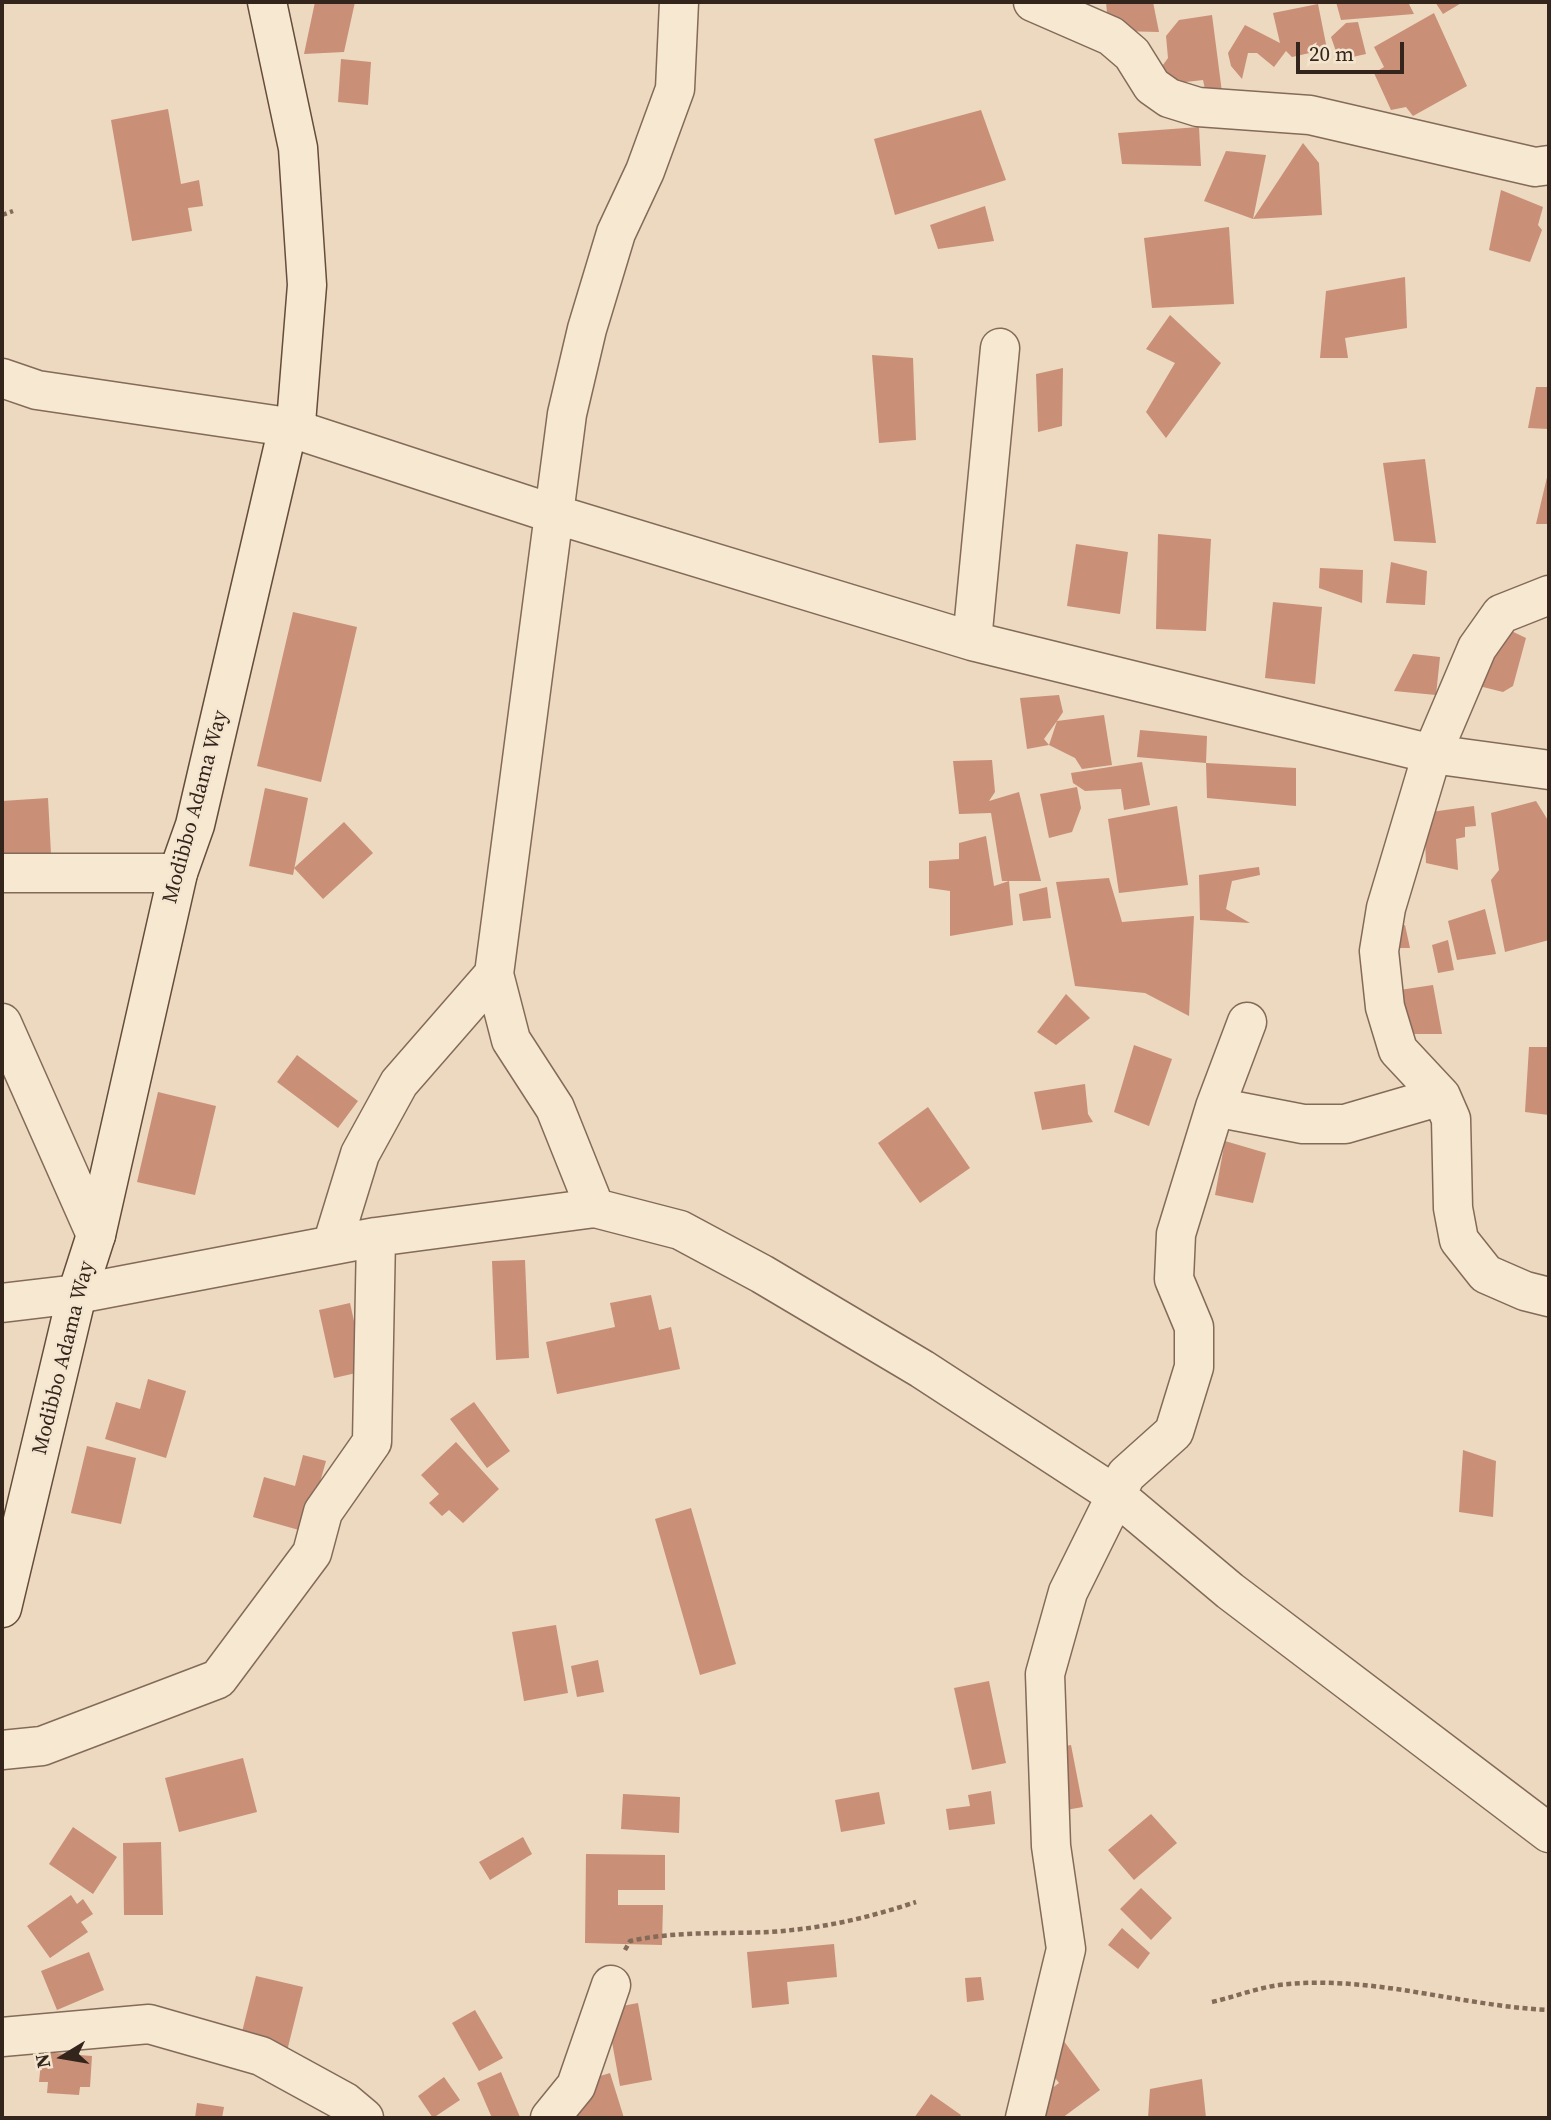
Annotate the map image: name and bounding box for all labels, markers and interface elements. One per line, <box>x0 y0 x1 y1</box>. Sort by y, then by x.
scale bar <box>1299 28 1408 72</box>
text: 20 m <box>1309 39 1354 68</box>
street label: Modibbo Adama Way <box>158 708 234 906</box>
street label: Modibbo Adama Way <box>28 1258 100 1458</box>
north arrow <box>28 2022 98 2092</box>
text: N <box>28 2052 56 2070</box>

